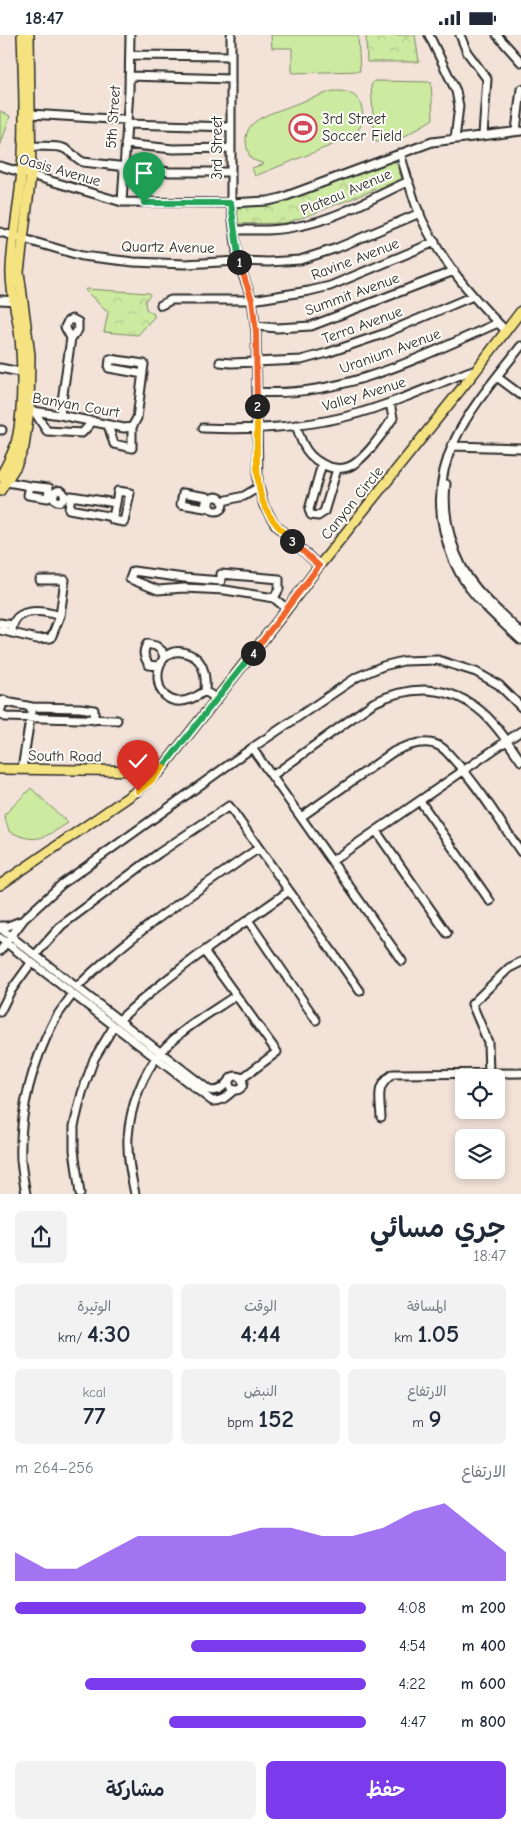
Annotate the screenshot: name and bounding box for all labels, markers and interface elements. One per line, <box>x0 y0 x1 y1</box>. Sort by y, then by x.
text: 18:47 <box>25 7 64 29</box>
street label: 5th Street <box>102 84 124 149</box>
place label: 3rd Street Soccer Field <box>322 110 402 145</box>
sports icon: 3rd Street Soccer Field <box>288 113 318 143</box>
street label: 3rd Street <box>208 115 226 180</box>
street label: Oasis Avenue <box>17 150 103 190</box>
pin <box>123 152 165 203</box>
icon: arrive <box>130 159 158 187</box>
street label: Plateau Avenue <box>298 165 395 219</box>
street label: Ravine Avenue <box>309 234 402 284</box>
street label: Quartz Avenue <box>121 237 215 257</box>
pin: 1 <box>226 249 252 275</box>
text: 1 <box>237 254 242 271</box>
street label: Summit Avenue <box>302 268 402 319</box>
street label: Terra Avenue <box>319 302 405 348</box>
street label: Uranium Avenue <box>337 324 443 378</box>
street label: Valley Avenue <box>320 373 408 415</box>
street label: Banyan Court <box>31 389 122 422</box>
pin: 2 <box>244 393 270 419</box>
text: 2 <box>254 398 261 415</box>
street label: Canyon Circle <box>317 462 387 543</box>
pin: 3 <box>280 529 304 553</box>
text: 3 <box>289 533 296 550</box>
pin: 4 <box>240 641 266 665</box>
text: 4 <box>250 645 257 662</box>
pin <box>117 740 159 791</box>
street label: South Road <box>28 746 102 766</box>
icon: check <box>124 747 152 775</box>
map controls <box>455 1069 505 1179</box>
button: locate <box>455 1069 505 1119</box>
button: layers <box>455 1129 505 1179</box>
button: share <box>15 1211 67 1263</box>
text: جري مسائي <box>370 1212 506 1244</box>
text: 18:47 <box>473 1247 506 1265</box>
text: الوتيرة <box>77 1298 111 1315</box>
text: الوقت <box>244 1298 277 1315</box>
text: المسافة <box>407 1298 447 1315</box>
text: 4:30 <box>87 1319 131 1348</box>
text: 4:44 <box>240 1319 281 1348</box>
text: 1.05 <box>417 1319 459 1348</box>
text: /km <box>58 1329 87 1346</box>
text: km <box>394 1329 417 1346</box>
text: النبض <box>244 1383 277 1400</box>
text: الارتفاع <box>407 1383 446 1400</box>
text: kcal <box>82 1384 106 1401</box>
text: 77 <box>83 1401 105 1430</box>
text: 152 <box>258 1404 294 1433</box>
text: 9 <box>428 1404 442 1433</box>
text: bpm <box>227 1414 258 1431</box>
text: m <box>412 1414 428 1431</box>
text: 256–264 m <box>15 1459 94 1477</box>
text: الارتفاع <box>461 1463 506 1481</box>
text: 4:08 <box>397 1599 426 1617</box>
text: 200 m <box>461 1599 506 1617</box>
text: 4:54 <box>399 1637 426 1655</box>
text: 400 m <box>462 1637 506 1655</box>
text: 4:22 <box>399 1675 426 1693</box>
text: 600 m <box>461 1675 506 1693</box>
text: 4:47 <box>400 1713 426 1731</box>
text: 800 m <box>461 1713 506 1731</box>
button: مشاركة <box>15 1761 256 1819</box>
button: حفظ <box>266 1761 506 1819</box>

